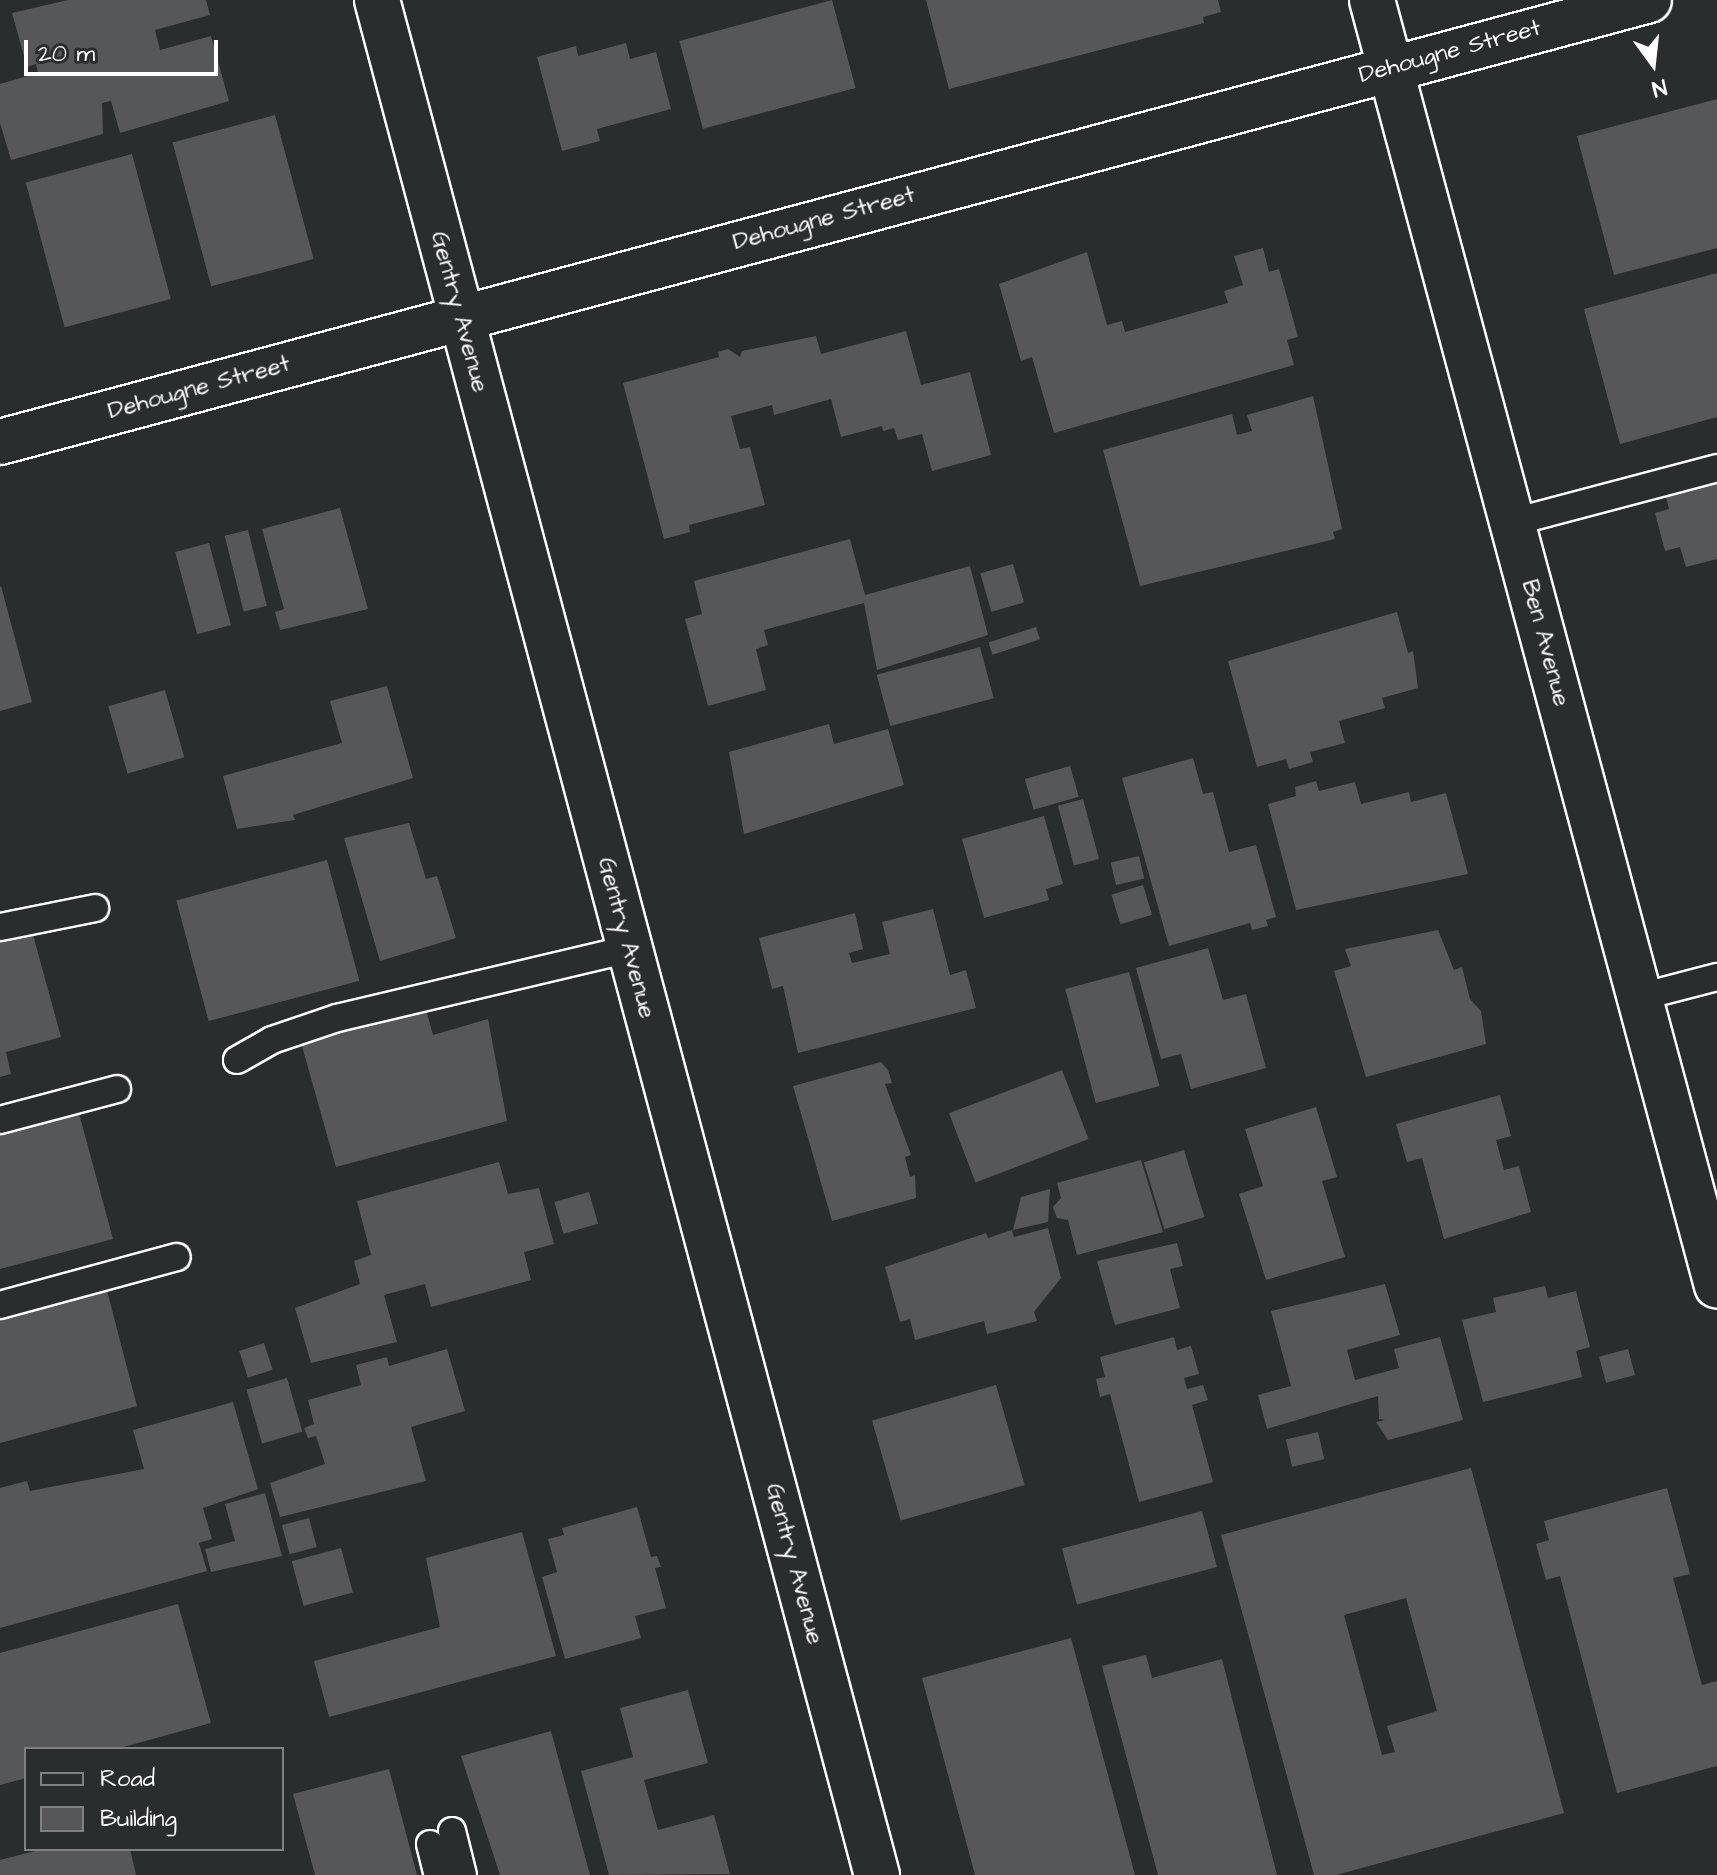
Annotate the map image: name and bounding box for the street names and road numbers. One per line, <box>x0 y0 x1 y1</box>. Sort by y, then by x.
street label: Dehougne Street <box>1356 14 1544 90</box>
street label: Dehougne Street <box>730 181 918 257</box>
street label: Gentry Avenue <box>424 228 494 396</box>
street label: Dehougne Street <box>105 350 293 426</box>
street label: Ben Avenue <box>1514 577 1576 709</box>
street label: Gentry Avenue <box>591 854 661 1022</box>
street label: Gentry Avenue <box>759 1480 829 1648</box>

